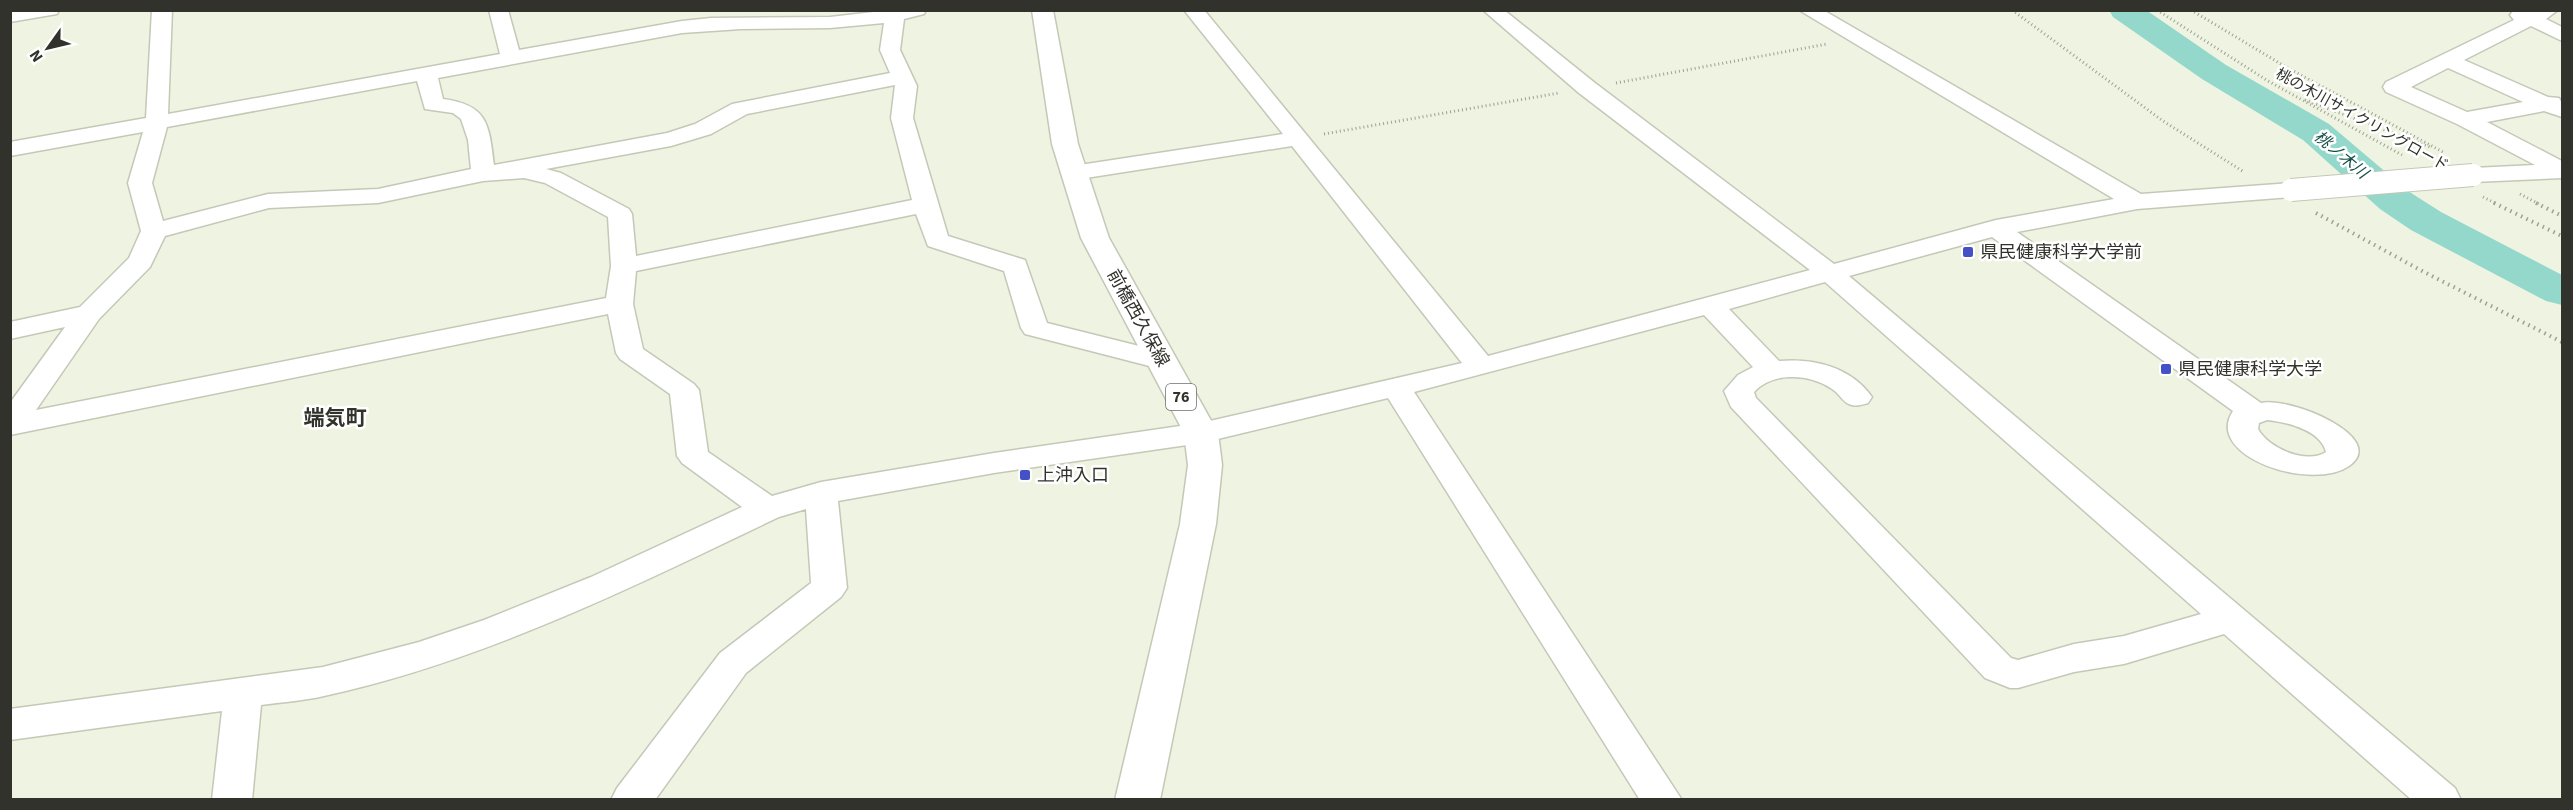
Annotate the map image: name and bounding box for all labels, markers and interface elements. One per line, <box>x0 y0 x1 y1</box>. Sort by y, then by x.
north arrow <box>18 18 78 78</box>
text: N <box>24 45 48 66</box>
street label: 桃の木川サイクリングロード <box>2272 64 2452 176</box>
water label: 桃ノ木川 <box>2309 126 2374 185</box>
place label: 県民健康科学大学前 <box>1980 240 2142 265</box>
marker: 県民健康科学大学前 <box>1961 245 1975 259</box>
street label: 前橋西久保線 <box>1101 265 1175 371</box>
place label: 県民健康科学大学 <box>2178 357 2322 382</box>
marker: 県民健康科学大学 <box>2159 362 2173 376</box>
road number: 76 <box>1166 384 1196 410</box>
district label: 端気町 <box>304 403 367 433</box>
place label: 上沖入口 <box>1037 463 1109 488</box>
marker: 上沖入口 <box>1018 468 1032 482</box>

